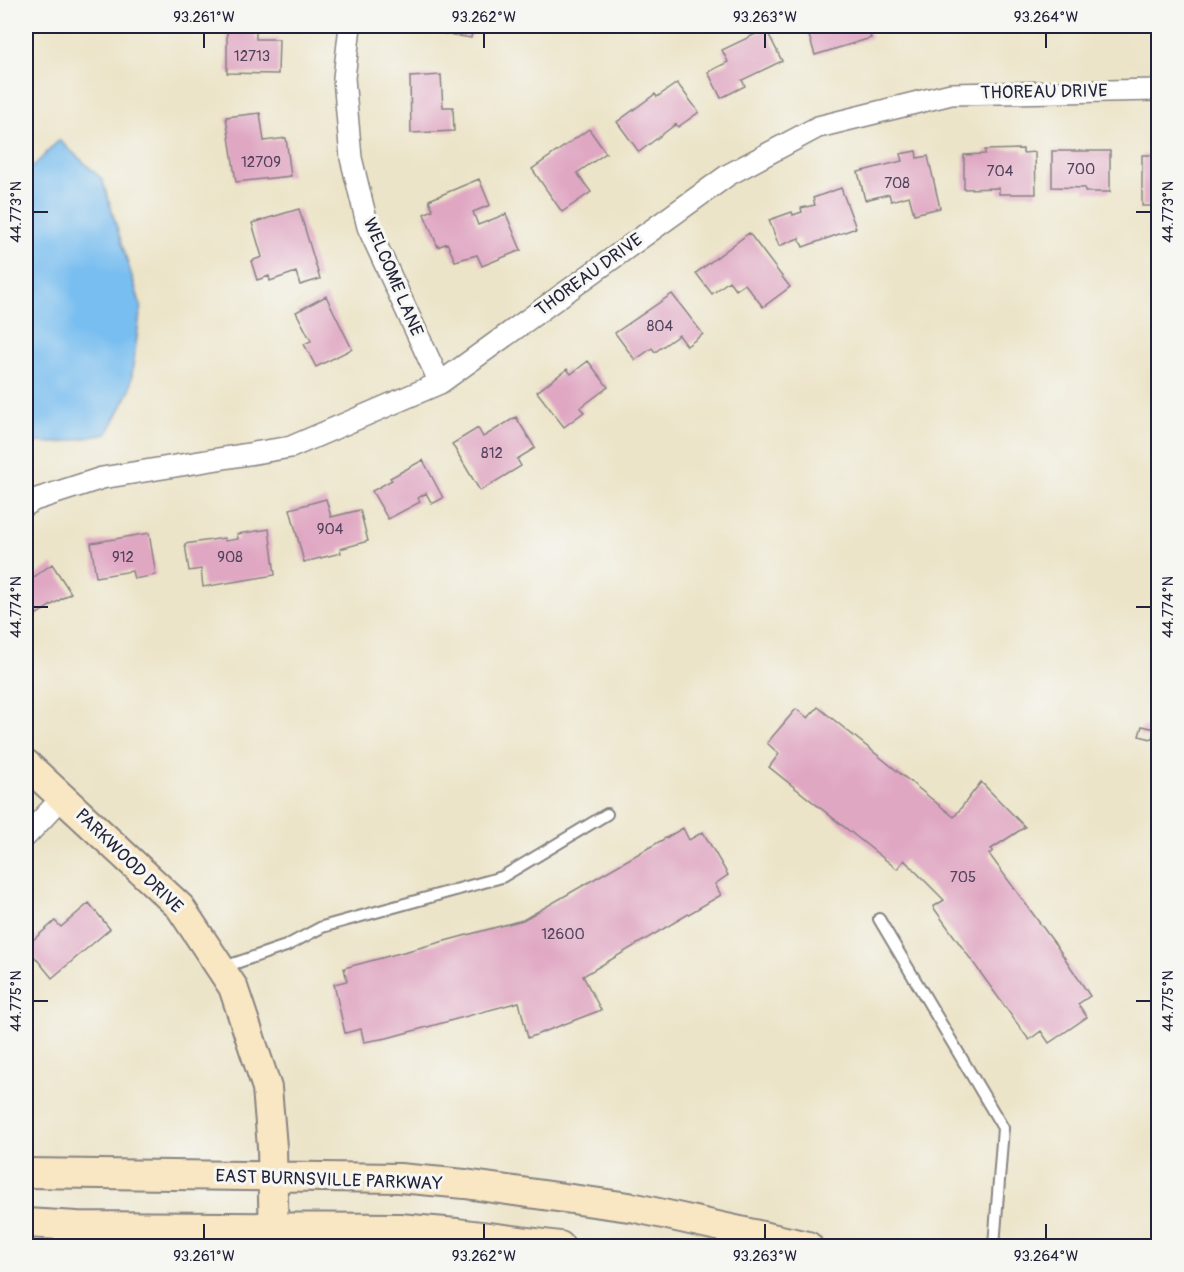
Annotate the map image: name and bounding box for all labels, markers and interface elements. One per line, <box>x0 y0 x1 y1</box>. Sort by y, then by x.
text: 93.261°W <box>173 8 235 27</box>
text: 93.262°W <box>452 8 516 27</box>
text: 93.263°W <box>733 8 797 27</box>
text: 93.264°W <box>1014 8 1078 27</box>
house number: 12713 <box>234 47 270 66</box>
street label: THOREAU DRIVE <box>980 79 1108 105</box>
house number: 12709 <box>241 153 281 172</box>
house number: 700 <box>1067 160 1095 179</box>
house number: 704 <box>987 162 1014 181</box>
house number: 708 <box>884 174 910 193</box>
text: 44.773°N <box>7 181 26 243</box>
text: 44.773°N <box>1159 181 1178 243</box>
street label: WELCOME LANE <box>358 214 428 340</box>
street label: THOREAU DRIVE <box>531 228 647 322</box>
house number: 804 <box>647 317 674 336</box>
house number: 812 <box>481 444 503 463</box>
house number: 904 <box>317 520 344 539</box>
house number: 912 <box>112 548 134 567</box>
house number: 908 <box>217 548 243 567</box>
text: 44.774°N <box>7 576 26 638</box>
text: 44.774°N <box>1159 576 1178 638</box>
street label: PARKWOOD DRIVE <box>70 804 188 918</box>
house number: 705 <box>950 868 976 887</box>
house number: 12600 <box>541 925 585 944</box>
text: 44.775°N <box>7 970 26 1032</box>
text: 44.775°N <box>1159 970 1178 1032</box>
street label: EAST BURNSVILLE PARKWAY <box>215 1165 444 1195</box>
text: 93.261°W <box>173 1247 235 1266</box>
text: 93.262°W <box>452 1247 516 1266</box>
text: 93.263°W <box>733 1247 797 1266</box>
text: 93.264°W <box>1014 1247 1078 1266</box>

